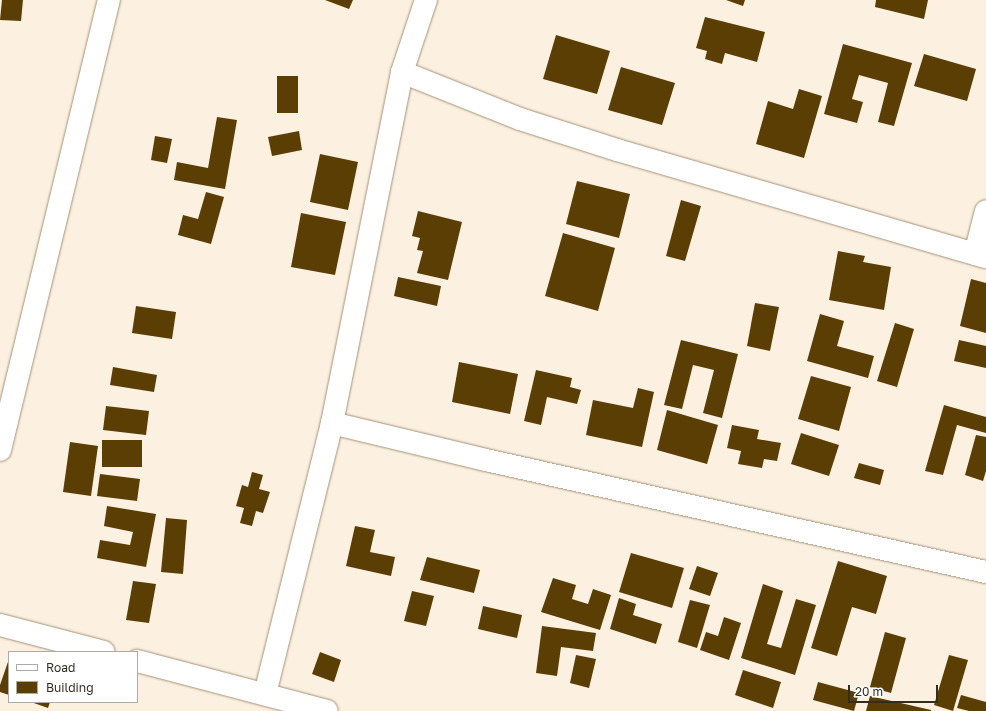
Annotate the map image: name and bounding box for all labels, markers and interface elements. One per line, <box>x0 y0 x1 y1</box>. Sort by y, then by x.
legend <box>8 651 138 703</box>
text: Road <box>46 660 75 675</box>
scale bar <box>850 677 940 703</box>
text: Building <box>46 680 94 695</box>
text: 20 m <box>855 684 883 699</box>

